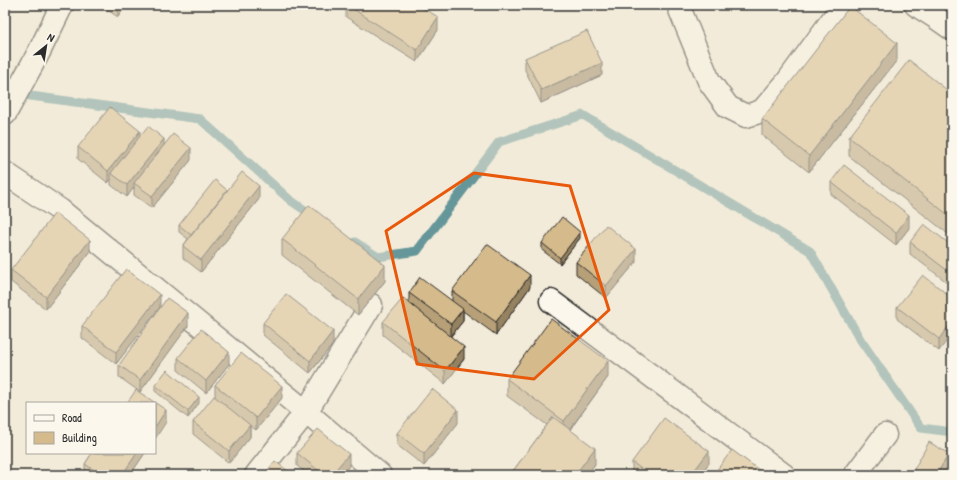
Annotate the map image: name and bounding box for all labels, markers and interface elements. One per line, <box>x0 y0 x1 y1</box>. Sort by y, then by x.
north arrow <box>26 26 66 66</box>
text: N <box>45 30 57 45</box>
legend <box>26 402 156 454</box>
text: Road <box>62 409 82 426</box>
text: Building <box>62 429 97 446</box>

